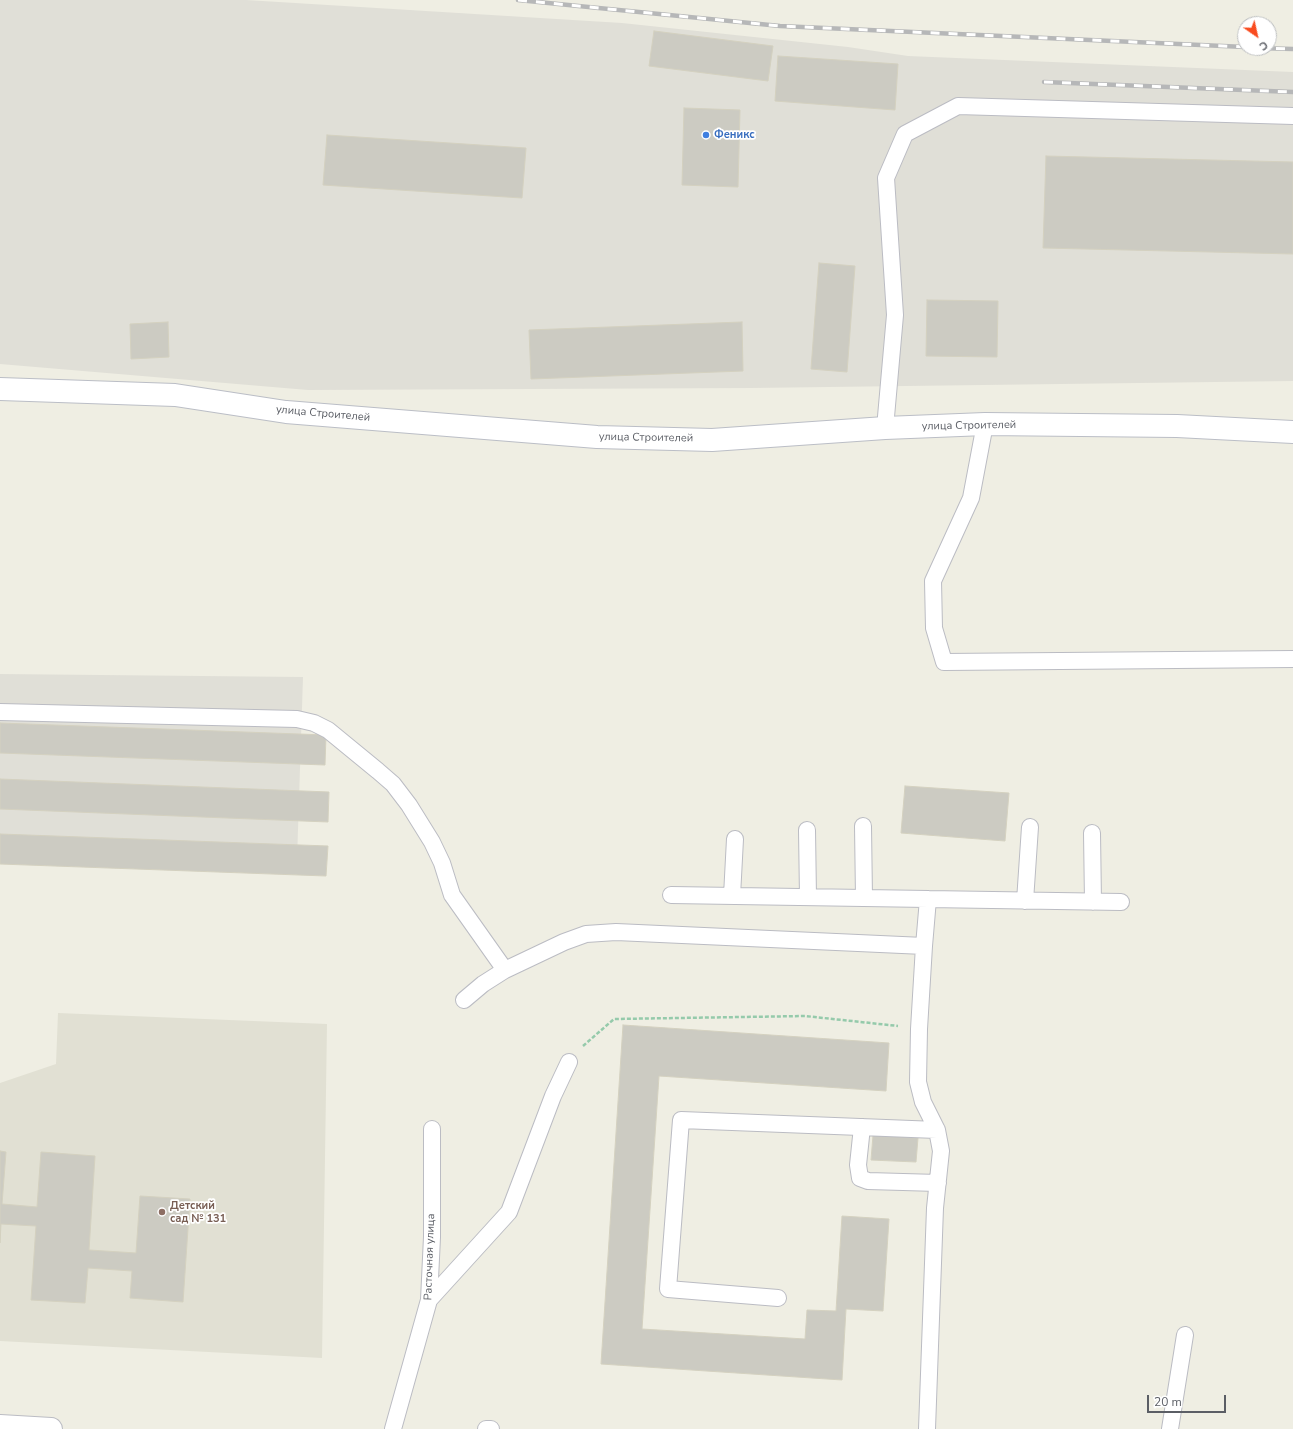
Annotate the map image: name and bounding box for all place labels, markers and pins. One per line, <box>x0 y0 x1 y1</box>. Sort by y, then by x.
place label: Феникс <box>714 128 755 142</box>
marker: Феникс <box>701 130 711 140</box>
place label: Детский сад № 131 <box>170 1199 226 1225</box>
marker: Детский сад № 131 <box>157 1207 167 1217</box>

